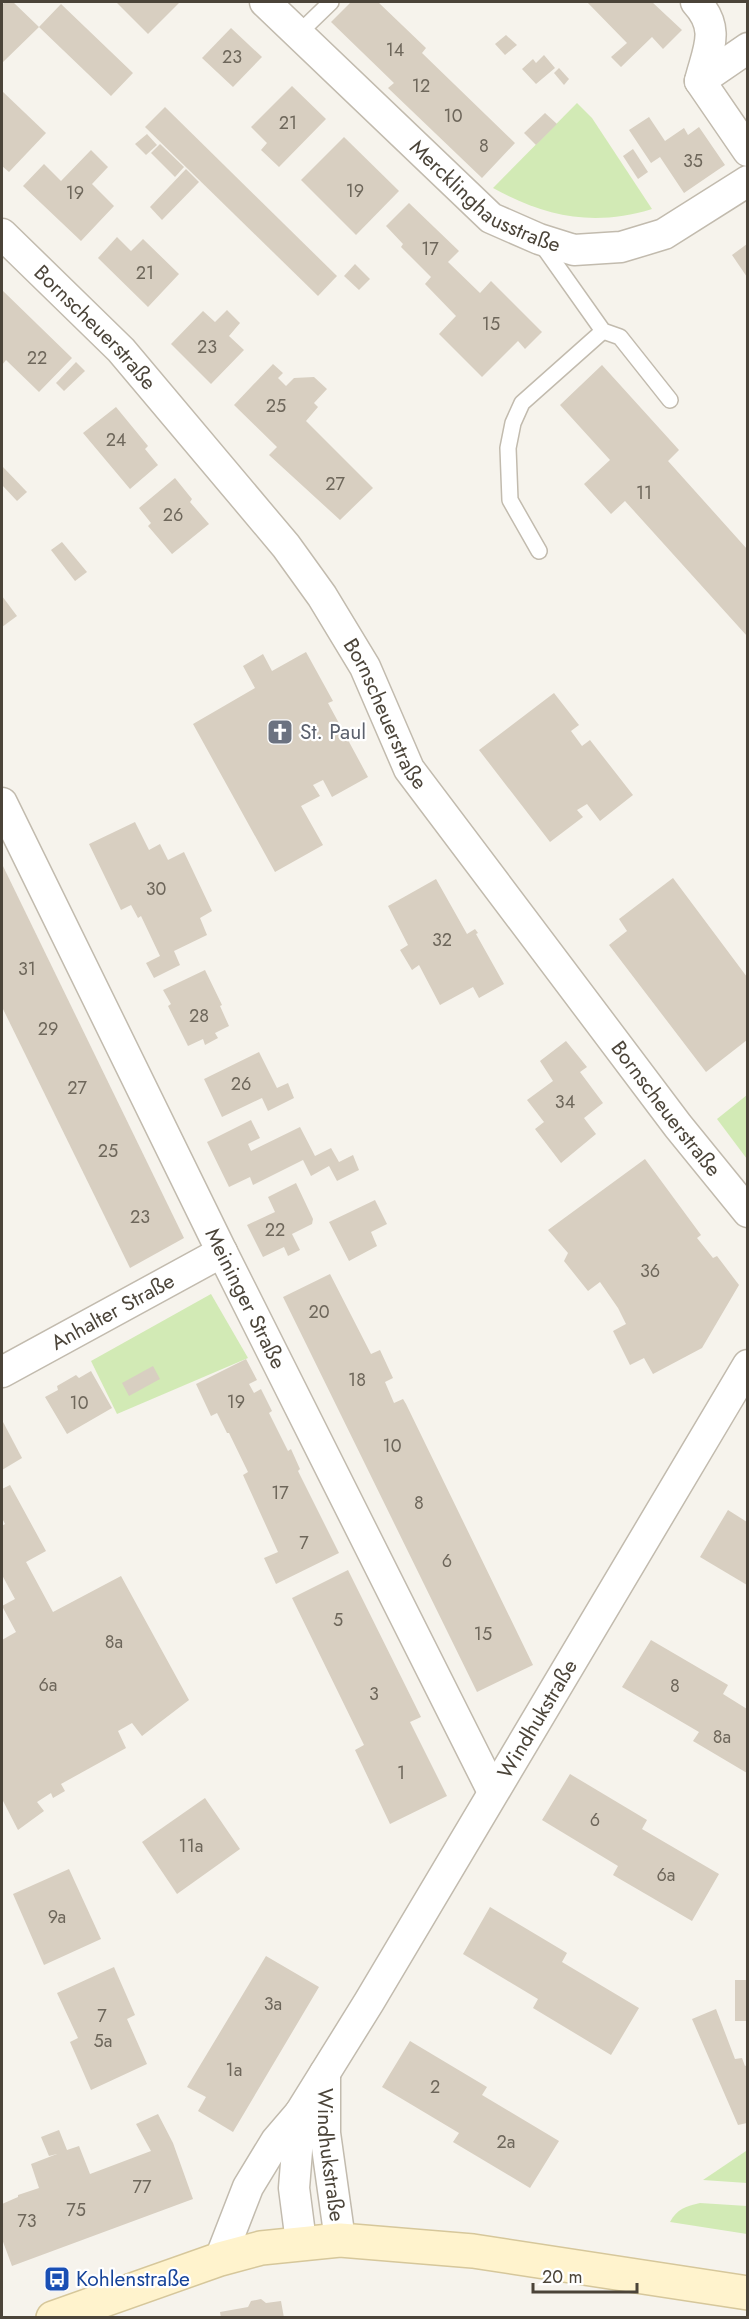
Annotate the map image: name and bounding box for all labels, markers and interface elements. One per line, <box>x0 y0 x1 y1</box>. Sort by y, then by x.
house number: 14 <box>386 37 404 63</box>
house number: 23 <box>222 44 242 70</box>
house number: 12 <box>412 73 430 99</box>
house number: 10 <box>444 103 463 129</box>
house number: 21 <box>279 110 297 136</box>
street label: Mercklinghausstraße <box>403 133 564 260</box>
house number: 8 <box>479 133 489 159</box>
house number: 35 <box>683 148 703 174</box>
house number: 19 <box>346 178 364 204</box>
house number: 19 <box>66 180 84 206</box>
house number: 17 <box>421 236 439 262</box>
street label: Bornscheuerstraße <box>27 258 164 397</box>
house number: 21 <box>136 260 154 286</box>
house number: 15 <box>482 311 500 337</box>
house number: 23 <box>197 334 217 360</box>
house number: 22 <box>27 345 47 371</box>
house number: 25 <box>266 393 286 419</box>
house number: 24 <box>106 427 126 453</box>
house number: 27 <box>325 471 345 497</box>
house number: 11 <box>636 480 652 506</box>
house number: 26 <box>163 502 183 528</box>
street label: Bornscheuerstraße <box>336 633 434 796</box>
church icon: St. Paul <box>265 717 295 747</box>
place label: St. Paul <box>300 717 366 747</box>
house number: 30 <box>146 876 167 902</box>
house number: 32 <box>432 927 452 953</box>
house number: 31 <box>18 956 36 982</box>
house number: 28 <box>189 1003 209 1029</box>
house number: 29 <box>38 1016 58 1042</box>
street label: Bornscheuerstraße <box>604 1034 728 1183</box>
house number: 26 <box>231 1071 251 1097</box>
house number: 27 <box>67 1075 87 1101</box>
house number: 34 <box>555 1089 575 1115</box>
house number: 25 <box>98 1138 118 1164</box>
house number: 23 <box>130 1204 150 1230</box>
house number: 22 <box>265 1217 285 1243</box>
street label: Meininger Straße <box>198 1223 293 1374</box>
house number: 36 <box>640 1258 660 1284</box>
street label: Anhalter Straße <box>45 1266 180 1358</box>
house number: 20 <box>308 1299 330 1325</box>
house number: 18 <box>348 1367 366 1393</box>
house number: 19 <box>227 1389 245 1415</box>
house number: 10 <box>70 1390 89 1416</box>
house number: 10 <box>383 1433 402 1459</box>
house number: 17 <box>271 1480 289 1506</box>
house number: 8 <box>414 1490 424 1516</box>
house number: 7 <box>299 1530 309 1556</box>
house number: 6 <box>442 1548 452 1574</box>
house number: 5 <box>333 1607 343 1633</box>
house number: 15 <box>474 1621 492 1647</box>
house number: 8a <box>105 1629 123 1655</box>
street label: Windhukstraße <box>490 1654 585 1784</box>
house number: 6a <box>38 1672 58 1698</box>
house number: 8 <box>670 1673 680 1699</box>
house number: 3 <box>369 1681 379 1707</box>
house number: 8a <box>713 1724 731 1750</box>
house number: 1 <box>397 1760 405 1786</box>
house number: 6 <box>590 1807 600 1833</box>
house number: 11a <box>179 1833 203 1859</box>
house number: 6a <box>656 1862 676 1888</box>
house number: 9a <box>48 1904 66 1930</box>
house number: 3a <box>264 1991 282 2017</box>
house number: 7 <box>97 2003 107 2029</box>
house number: 5a <box>94 2028 112 2054</box>
house number: 1a <box>226 2057 242 2083</box>
house number: 2 <box>430 2074 440 2100</box>
street label: Windhukstraße <box>310 2088 352 2223</box>
house number: 2a <box>497 2129 515 2155</box>
house number: 77 <box>133 2174 152 2200</box>
house number: 75 <box>66 2197 86 2223</box>
house number: 73 <box>17 2208 37 2234</box>
scale bar <box>533 2256 636 2294</box>
bus stop icon: Kohlenstraße <box>42 2264 72 2294</box>
place label: Kohlenstraße <box>76 2264 190 2294</box>
text: 20 m <box>542 2264 582 2290</box>

